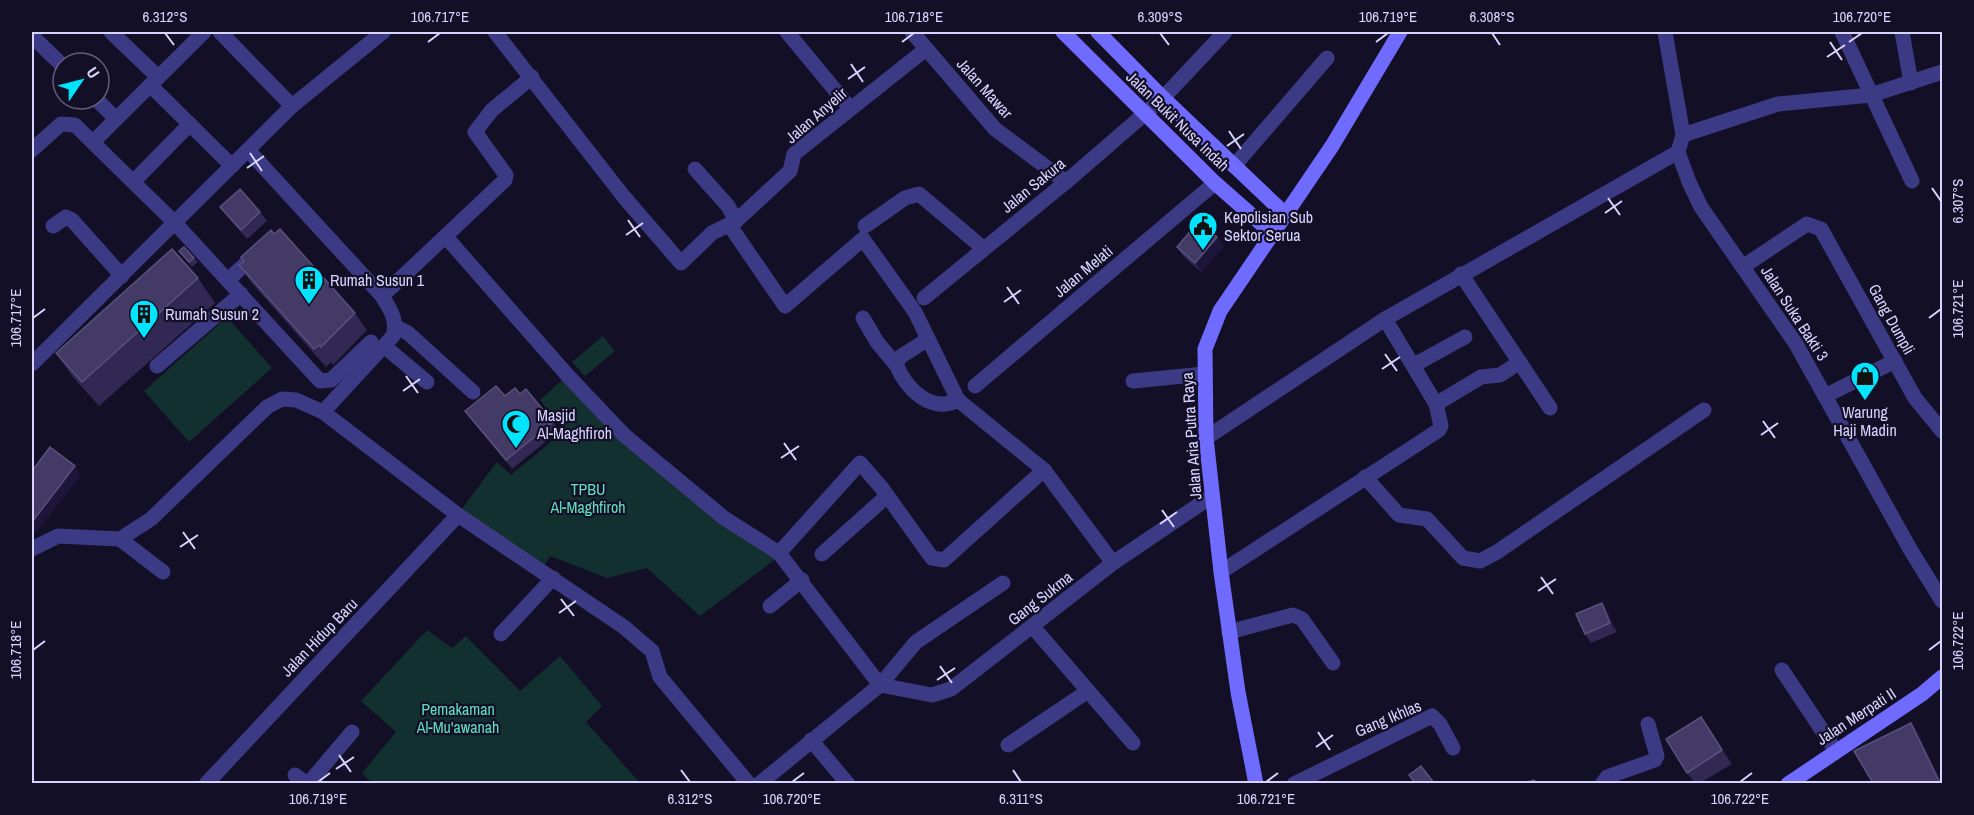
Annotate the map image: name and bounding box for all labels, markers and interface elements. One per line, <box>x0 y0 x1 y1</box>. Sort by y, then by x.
text: 6.312°S <box>143 6 188 27</box>
text: 106.717°E <box>411 6 469 27</box>
text: 106.718°E <box>885 6 943 27</box>
text: 6.309°S <box>1138 6 1183 27</box>
text: 106.719°E <box>1359 6 1417 27</box>
text: 6.308°S <box>1470 6 1515 27</box>
text: 106.720°E <box>1833 6 1891 27</box>
north arrow <box>51 51 111 111</box>
street label: Jalan Mawar <box>952 53 1018 123</box>
text: U <box>82 62 105 83</box>
street label: Jalan Bukit Nusa Indah <box>1122 66 1234 176</box>
street label: Jalan Anyelir <box>780 82 852 148</box>
street label: Jalan Sakura <box>996 152 1070 218</box>
text: 6.307°S <box>1947 179 1968 224</box>
place label: Kepolisian Sub Sektor Serua <box>1224 206 1313 246</box>
public building icon: Kepolisian Sub Sektor Serua <box>1187 210 1219 252</box>
street label: Jalan Melati <box>1049 240 1117 302</box>
street label: Jalan Suka Bakti 3 <box>1756 261 1834 365</box>
building icon: Rumah Susun 1 <box>293 264 325 306</box>
place label: Rumah Susun 1 <box>330 269 425 291</box>
street label: Gang Dumpli <box>1864 280 1920 358</box>
text: 106.721°E <box>1947 280 1968 338</box>
text: 106.717°E <box>5 289 26 347</box>
building icon: Rumah Susun 2 <box>128 298 160 340</box>
place label: Rumah Susun 2 <box>165 303 259 325</box>
shop icon: Warung Haji Madin <box>1849 360 1881 402</box>
street label: Jalan Aria Putra Raya <box>1176 371 1206 500</box>
place label: Warung Haji Madin <box>1833 401 1897 441</box>
place label: Masjid Al-Maghfiroh <box>536 404 612 444</box>
mosque icon: Masjid Al-Maghfiroh <box>500 408 532 450</box>
park label: TPBU Al-Maghfiroh <box>549 478 626 518</box>
street label: Gang Sukma <box>1003 565 1077 630</box>
street label: Jalan Hidup Baru <box>276 593 362 681</box>
text: 106.722°E <box>1947 612 1968 670</box>
text: 106.718°E <box>5 621 26 679</box>
street label: Jalan Merpati II <box>1812 682 1900 750</box>
street label: Gang Ikhlas <box>1351 694 1425 742</box>
park label: Pemakaman Al-Mu'awanah <box>416 698 499 738</box>
text: 106.719°E <box>289 788 347 809</box>
text: 6.312°S <box>668 788 713 809</box>
text: 106.720°E <box>763 788 821 809</box>
text: 6.311°S <box>999 788 1043 809</box>
text: 106.721°E <box>1237 788 1295 809</box>
text: 106.722°E <box>1711 788 1769 809</box>

